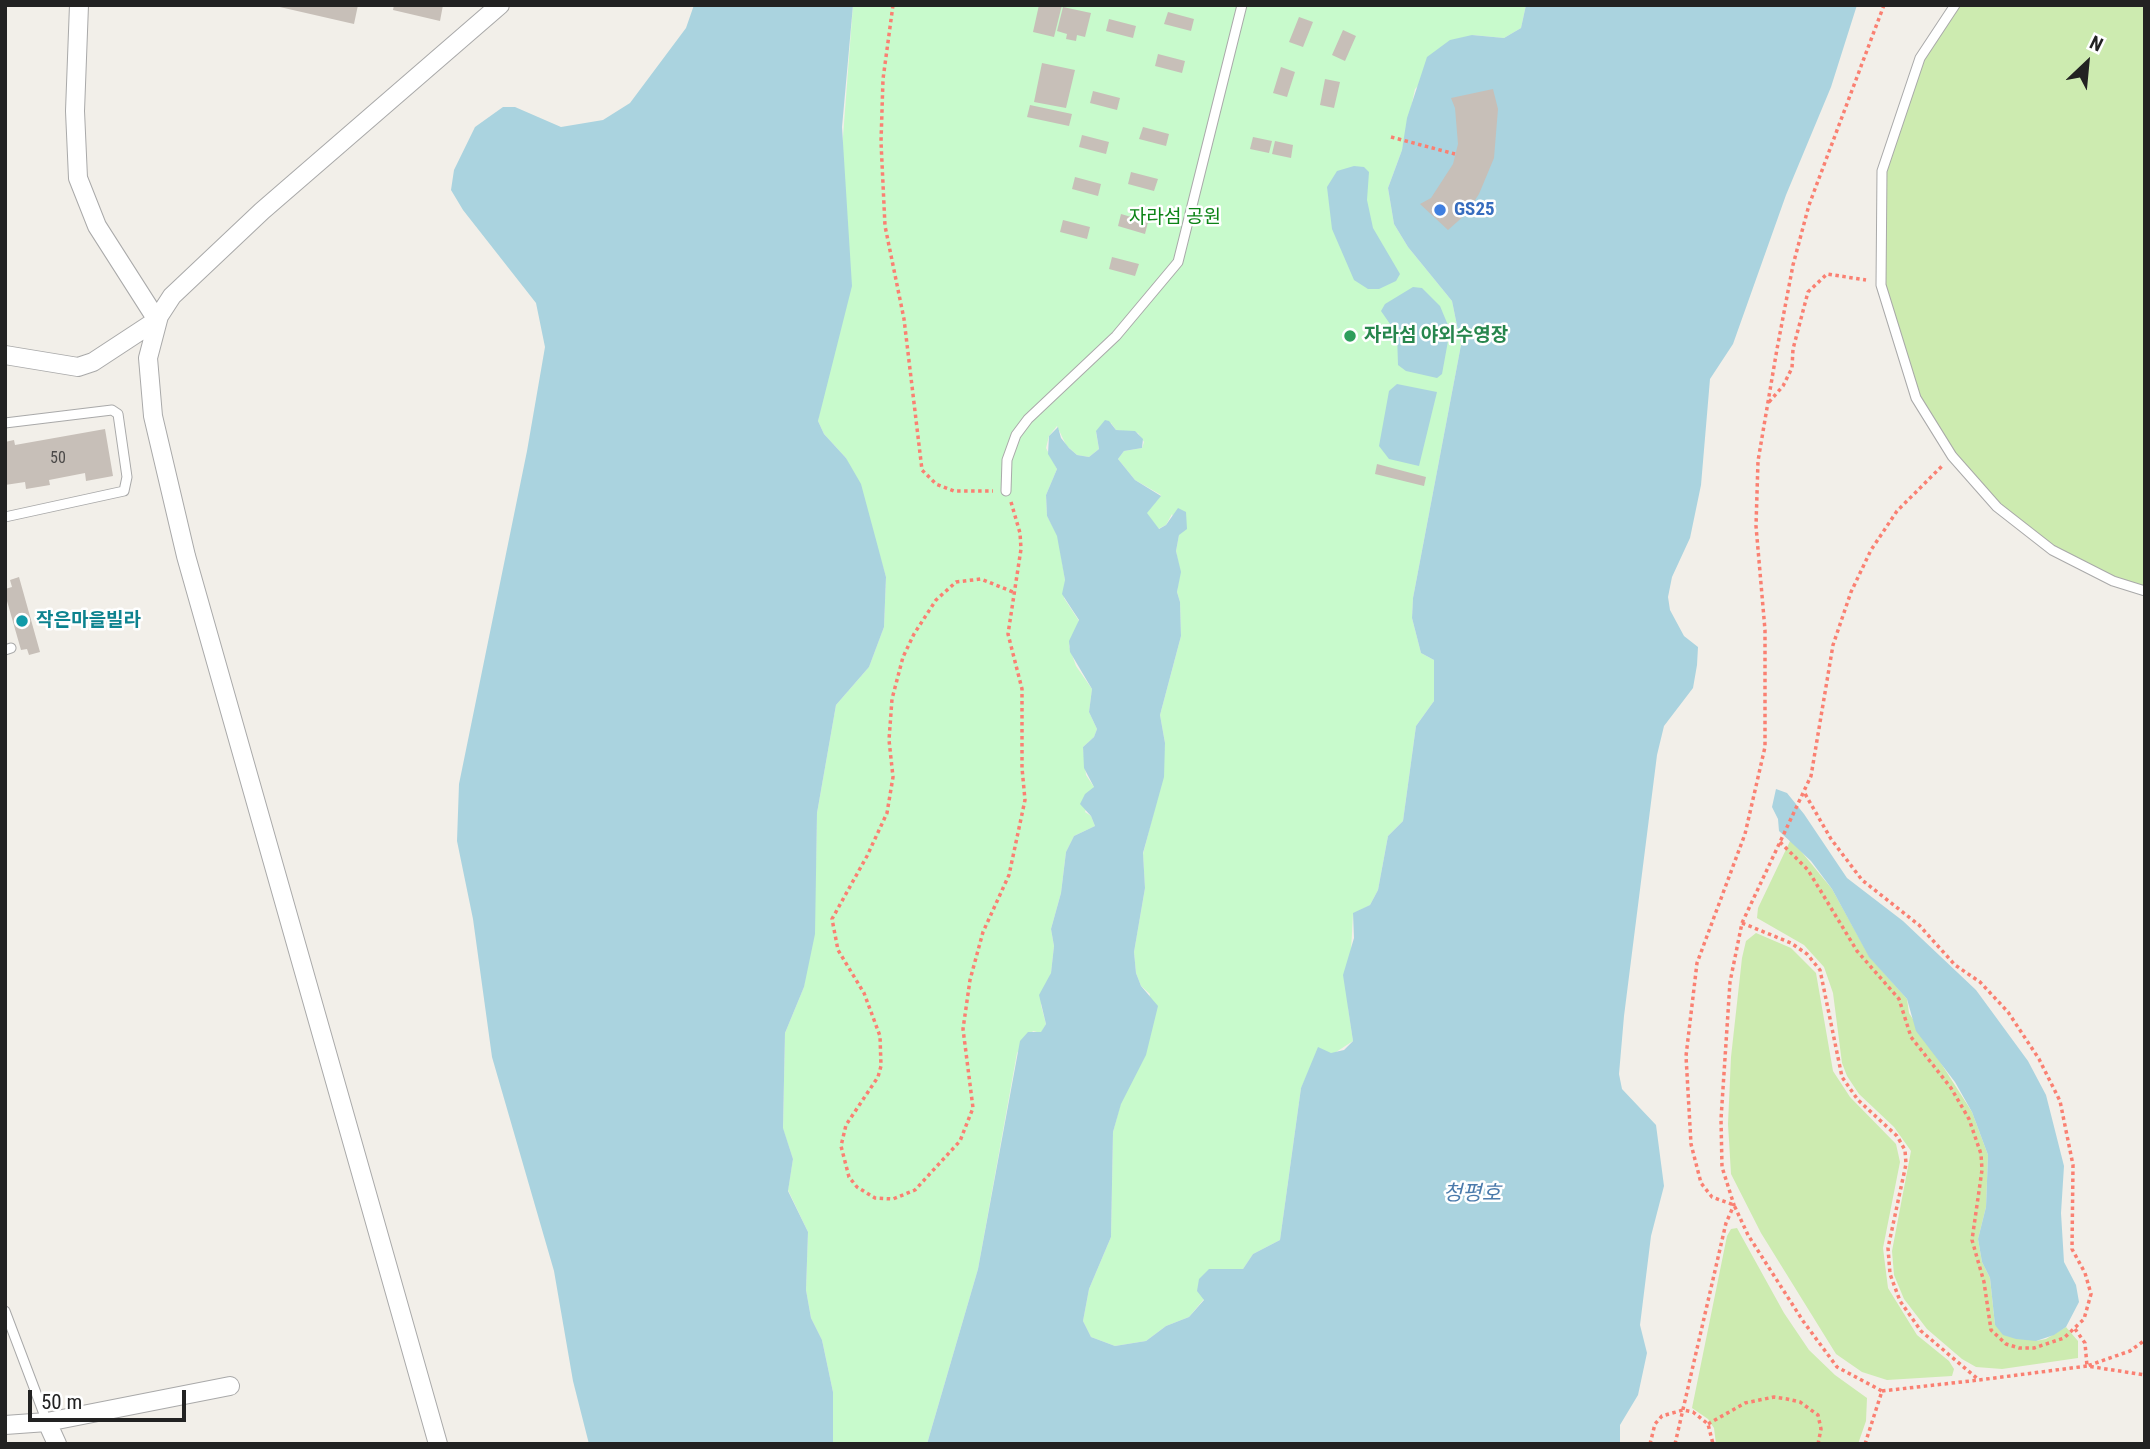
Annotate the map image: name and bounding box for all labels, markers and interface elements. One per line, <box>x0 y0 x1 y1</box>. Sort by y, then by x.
north arrow <box>2052 28 2122 98</box>
text: N <box>2086 31 2107 57</box>
place label: GS25 <box>1454 199 1495 221</box>
marker: GS25 <box>1432 202 1448 218</box>
park label: 자라섬 공원 <box>1129 207 1221 229</box>
place label: 자라섬 야외수영장 <box>1364 325 1508 347</box>
marker: 자라섬 야외수영장 <box>1342 328 1358 344</box>
house number: 50 <box>50 449 66 469</box>
place label: 작은마을빌라 <box>36 610 141 632</box>
marker: 작은마을빌라 <box>14 613 30 629</box>
water label: 청평호 <box>1443 1182 1501 1208</box>
scale bar <box>32 1376 189 1420</box>
text: 50 m <box>41 1390 82 1414</box>

